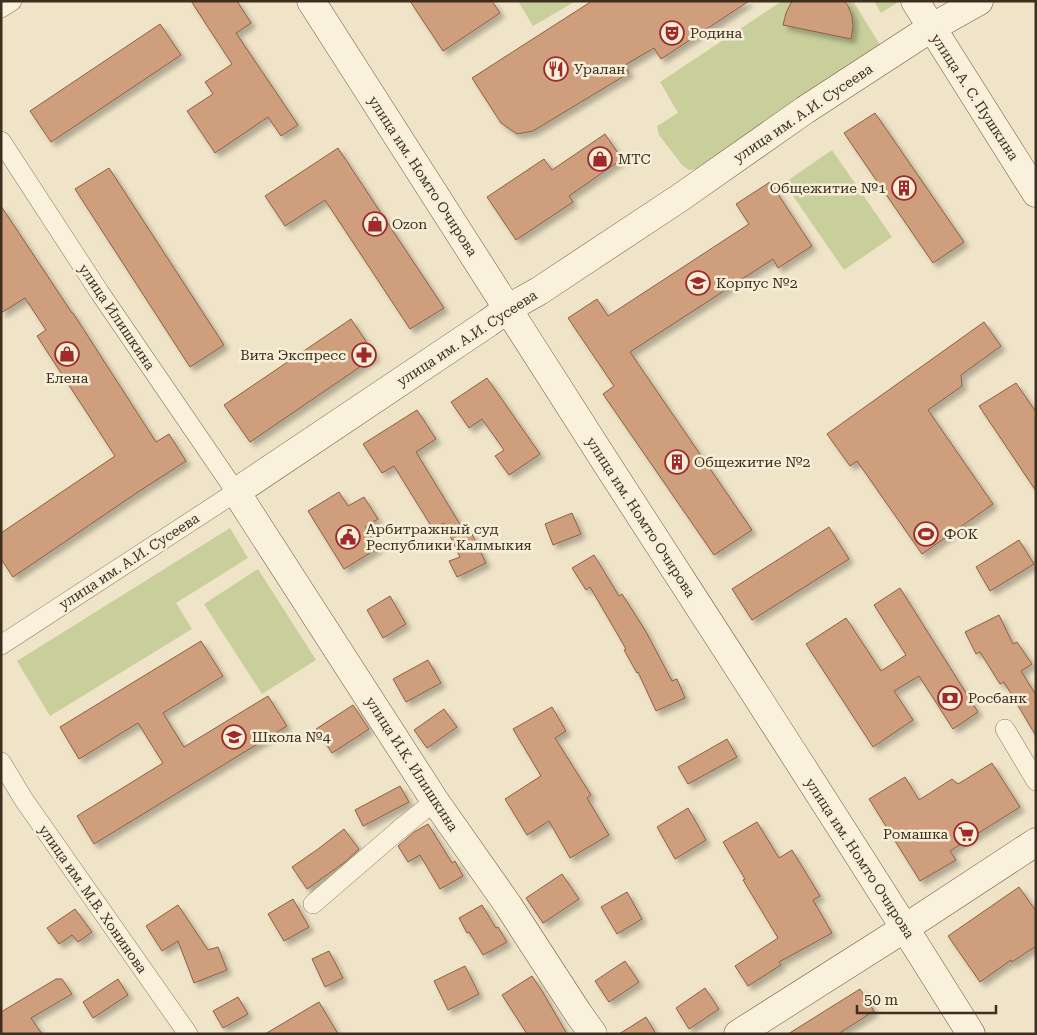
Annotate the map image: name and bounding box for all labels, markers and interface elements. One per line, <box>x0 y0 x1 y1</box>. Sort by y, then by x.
theatre icon: Родина <box>659 20 685 46</box>
place label: Родина <box>690 25 743 41</box>
street label: улица А. С. Пушкина <box>928 31 1022 164</box>
restaurant icon: Уралан <box>543 56 569 82</box>
street label: улица им. А.И. Сусеева <box>731 60 876 165</box>
place label: Уралан <box>574 61 625 77</box>
street label: улица им. Номто Очирова <box>365 93 481 259</box>
shop icon: МТС <box>587 146 613 172</box>
place label: МТС <box>618 151 650 167</box>
building icon: Общежитие №1 <box>891 175 917 201</box>
place label: Общежитие №1 <box>770 180 886 196</box>
shop icon: Ozon <box>362 211 388 237</box>
place label: Ozon <box>392 216 427 232</box>
street label: улица Илишкина <box>76 261 159 373</box>
school or university icon: Корпус №2 <box>685 270 711 296</box>
place label: Корпус №2 <box>716 275 798 291</box>
street label: улица им. А.И. Сусеева <box>394 286 540 389</box>
shop icon: Елена <box>54 341 80 367</box>
pharmacy icon: Вита Экспресс <box>351 342 377 368</box>
place label: Вита Экспресс <box>240 347 346 363</box>
place label: Елена <box>46 370 89 386</box>
street label: улица им. Номто Очирова <box>583 434 699 600</box>
building icon: Общежитие №2 <box>664 449 690 475</box>
place label: Общежитие №2 <box>694 454 811 470</box>
street label: улица им. А.И. Сусеева <box>56 509 202 612</box>
place label: Арбитражный суд Республики Калмыкия <box>366 521 532 553</box>
sports icon: ФОК <box>913 521 939 547</box>
public building icon: Арбитражный суд Республики Калмыкия <box>335 524 361 550</box>
place label: ФОК <box>944 526 978 542</box>
bank icon: Росбанк <box>937 685 963 711</box>
place label: Росбанк <box>968 690 1027 706</box>
street label: улица И.К. Илишкина <box>362 694 462 835</box>
school or university icon: Школа №4 <box>221 724 247 750</box>
place label: Школа №4 <box>252 729 331 745</box>
street label: улица им. Номто Очирова <box>802 775 918 941</box>
supermarket icon: Ромашка <box>953 821 979 847</box>
street label: улица им. М.В. Хонинова <box>36 822 151 977</box>
place label: Ромашка <box>883 826 948 842</box>
scale bar <box>857 982 996 1014</box>
text: 50 m <box>864 991 899 1009</box>

